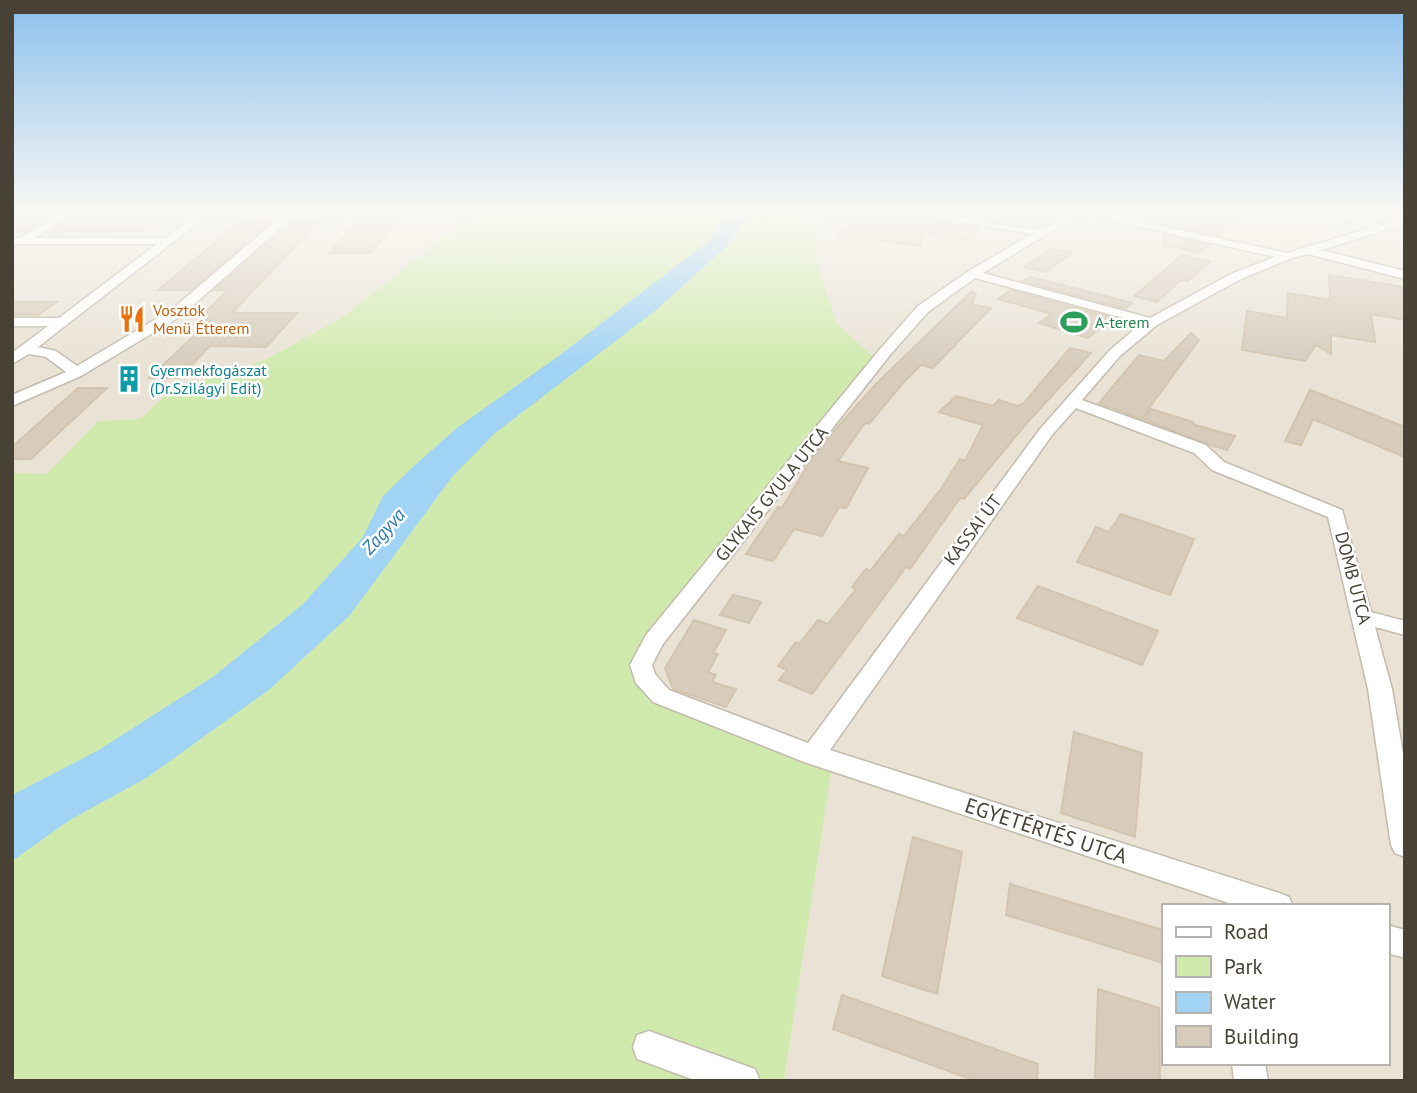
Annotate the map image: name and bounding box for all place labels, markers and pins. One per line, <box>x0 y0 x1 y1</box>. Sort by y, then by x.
place label: Vosztok Menü Étterem <box>152 300 249 338</box>
restaurant icon: Vosztok Menü Étterem <box>117 304 147 334</box>
sports icon: A-terem <box>1059 307 1089 337</box>
place label: A-terem <box>1095 312 1149 332</box>
place label: Gyermekfogászat (Dr.Szilágyi Edit) <box>150 360 267 398</box>
building icon: Gyermekfogászat (Dr.Szilágyi Edit) <box>114 364 144 394</box>

